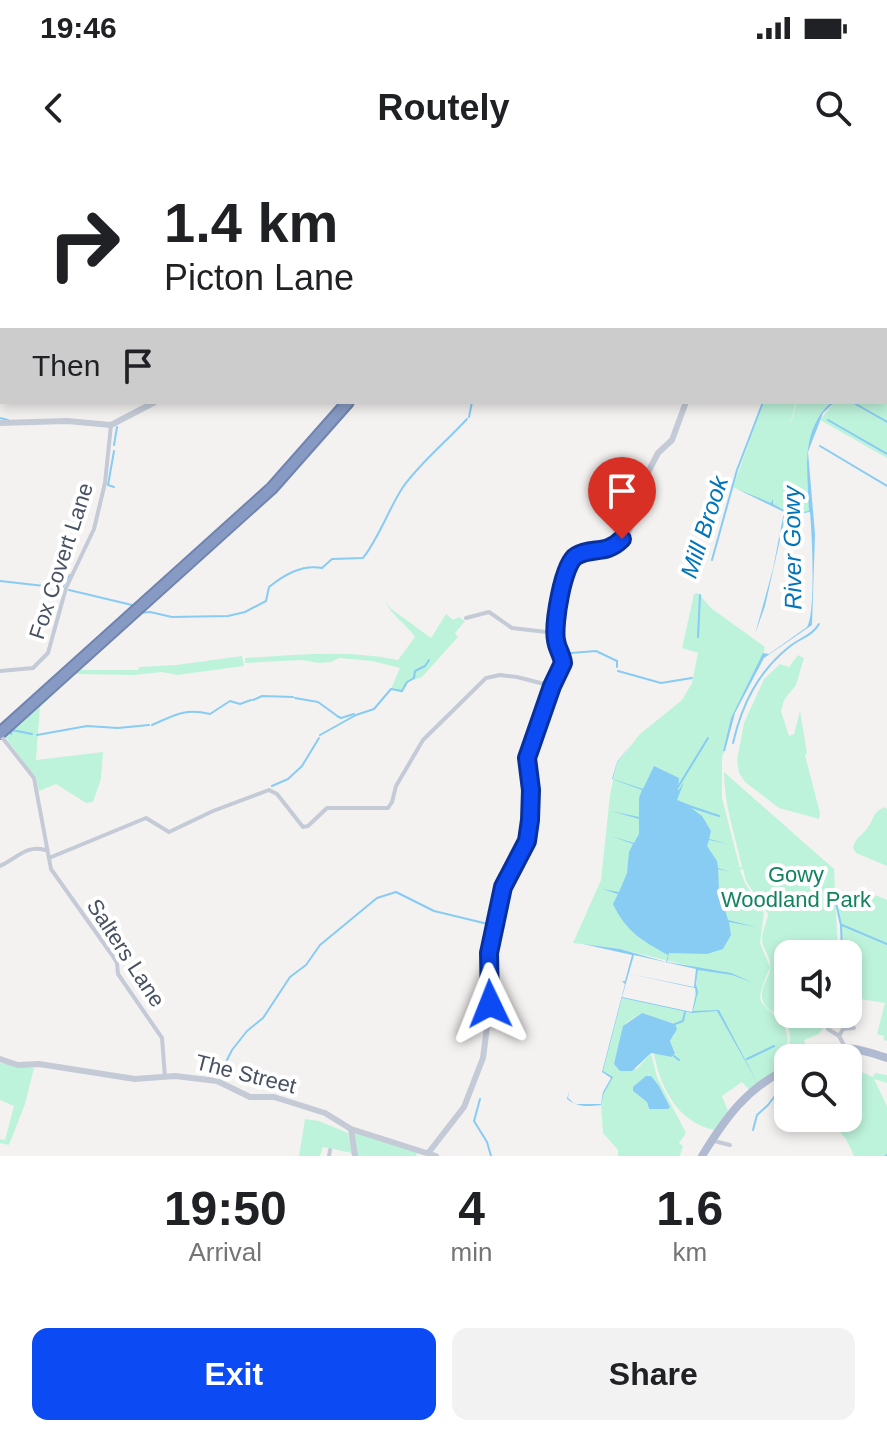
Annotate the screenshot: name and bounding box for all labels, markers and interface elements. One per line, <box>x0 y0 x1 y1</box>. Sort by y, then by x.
text: 19:46 <box>40 11 117 44</box>
icon: back <box>32 86 76 130</box>
icon: search <box>811 86 855 130</box>
text: Routely <box>377 87 510 128</box>
text: 1.4 km <box>164 191 338 254</box>
icon: right <box>32 192 136 296</box>
text: Picton Lane <box>164 257 354 298</box>
icon: arrive <box>116 344 160 388</box>
text: Then <box>32 349 100 382</box>
pin <box>588 457 656 539</box>
icon: arrive <box>600 469 644 513</box>
water label: Mill Brook <box>675 471 734 581</box>
street label: Fox Covert Lane <box>24 480 98 642</box>
water label: River Gowy <box>777 484 807 610</box>
park label: Gowy Woodland Park <box>721 862 872 912</box>
street label: Salters Lane <box>82 894 170 1012</box>
map controls <box>774 940 862 1132</box>
button: sound <box>774 940 862 1028</box>
position arrow <box>448 962 532 1046</box>
button: search <box>774 1044 862 1132</box>
street label: The Street <box>193 1049 299 1099</box>
text: 19:50 <box>164 1182 287 1235</box>
text: 4 <box>458 1182 485 1235</box>
text: 1.6 <box>656 1182 723 1235</box>
text: Arrival <box>188 1237 262 1267</box>
text: min <box>451 1237 492 1267</box>
text: km <box>672 1237 707 1267</box>
button: Exit <box>32 1328 436 1420</box>
button: Share <box>452 1328 855 1420</box>

